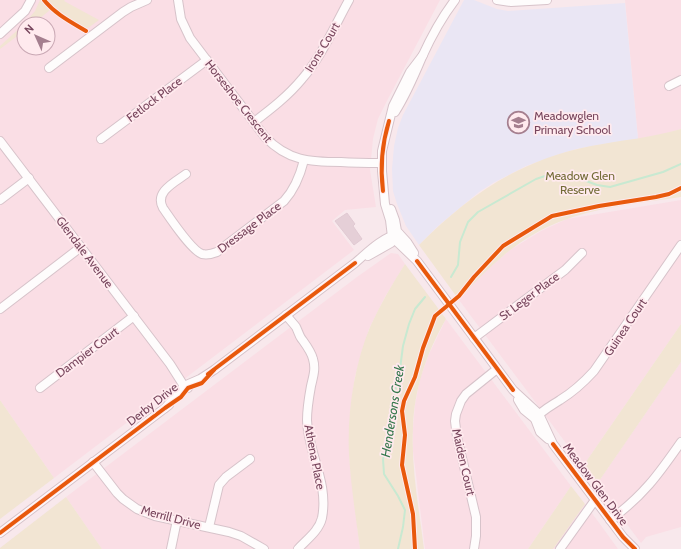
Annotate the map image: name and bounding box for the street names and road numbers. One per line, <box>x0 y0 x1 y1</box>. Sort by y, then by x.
street label: Irons Court <box>301 19 343 75</box>
street label: Horseshoe Crescent <box>202 57 276 145</box>
street label: Fetlock Place <box>123 73 185 125</box>
street label: Dressage Place <box>214 198 284 256</box>
street label: Glendale Avenue <box>53 213 117 291</box>
street label: St Leger Place <box>496 269 562 323</box>
street label: Guinea Court <box>600 295 650 359</box>
street label: Dampier Court <box>53 324 121 380</box>
street label: Derby Drive <box>123 379 181 429</box>
street label: Athena Place <box>301 423 329 491</box>
street label: Maiden Court <box>449 427 479 497</box>
street label: Meadow Glen Drive <box>560 440 632 528</box>
street label: Merrill Drive <box>140 502 202 532</box>

